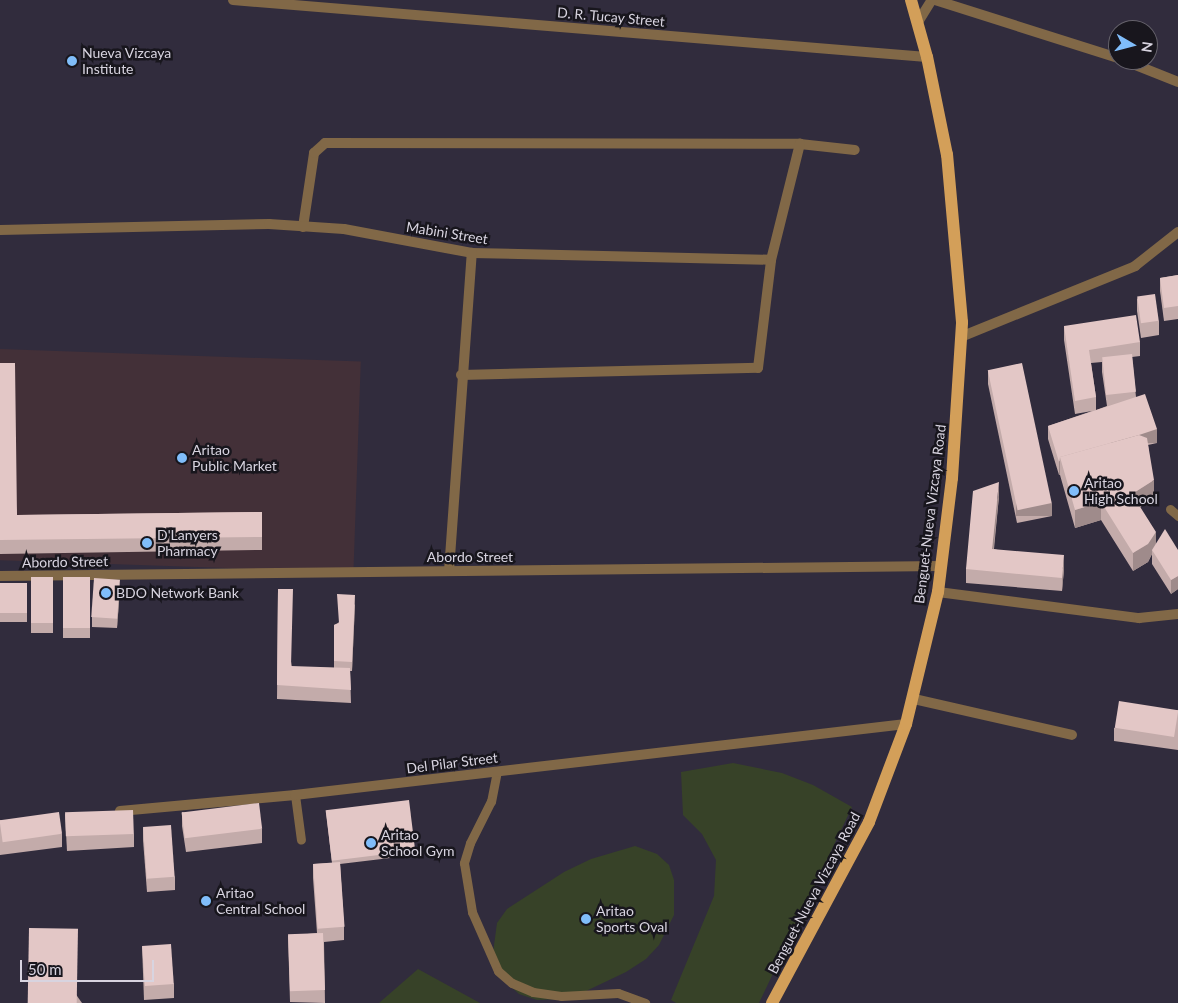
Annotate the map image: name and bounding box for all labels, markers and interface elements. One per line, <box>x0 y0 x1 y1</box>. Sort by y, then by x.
street label: D. R. Tucay Street <box>556 4 666 30</box>
north arrow <box>1108 20 1158 70</box>
text: N <box>1138 40 1157 54</box>
place label: Nueva Vizcaya Institute <box>82 45 172 78</box>
marker: Nueva Vizcaya Institute <box>66 55 78 67</box>
street label: Mabini Street <box>405 218 489 248</box>
street label: Benguet-Nueva Vizcaya Road <box>911 423 949 605</box>
place label: Aritao Public Market <box>192 442 277 474</box>
marker: Aritao Public Market <box>176 452 188 464</box>
place label: Aritao High School <box>1084 475 1158 508</box>
marker: Aritao High School <box>1068 485 1080 497</box>
place label: D'Lanyers Pharmacy <box>157 527 218 560</box>
marker: D'Lanyers Pharmacy <box>141 537 153 549</box>
street label: Abordo Street <box>427 549 513 565</box>
street label: Abordo Street <box>22 553 108 571</box>
place label: BDO Network Bank <box>116 585 239 601</box>
marker: BDO Network Bank <box>100 587 112 599</box>
street label: Del Pilar Street <box>405 749 499 777</box>
street label: Benguet-Nueva Vizcaya Road <box>764 809 864 977</box>
place label: Aritao School Gym <box>381 827 455 860</box>
marker: Aritao School Gym <box>365 837 377 849</box>
place label: Aritao Central School <box>216 885 305 918</box>
marker: Aritao Central School <box>200 895 212 907</box>
place label: Aritao Sports Oval <box>596 903 667 936</box>
marker: Aritao Sports Oval <box>580 913 592 925</box>
scale bar <box>22 950 156 982</box>
text: 50 m <box>28 960 62 978</box>

